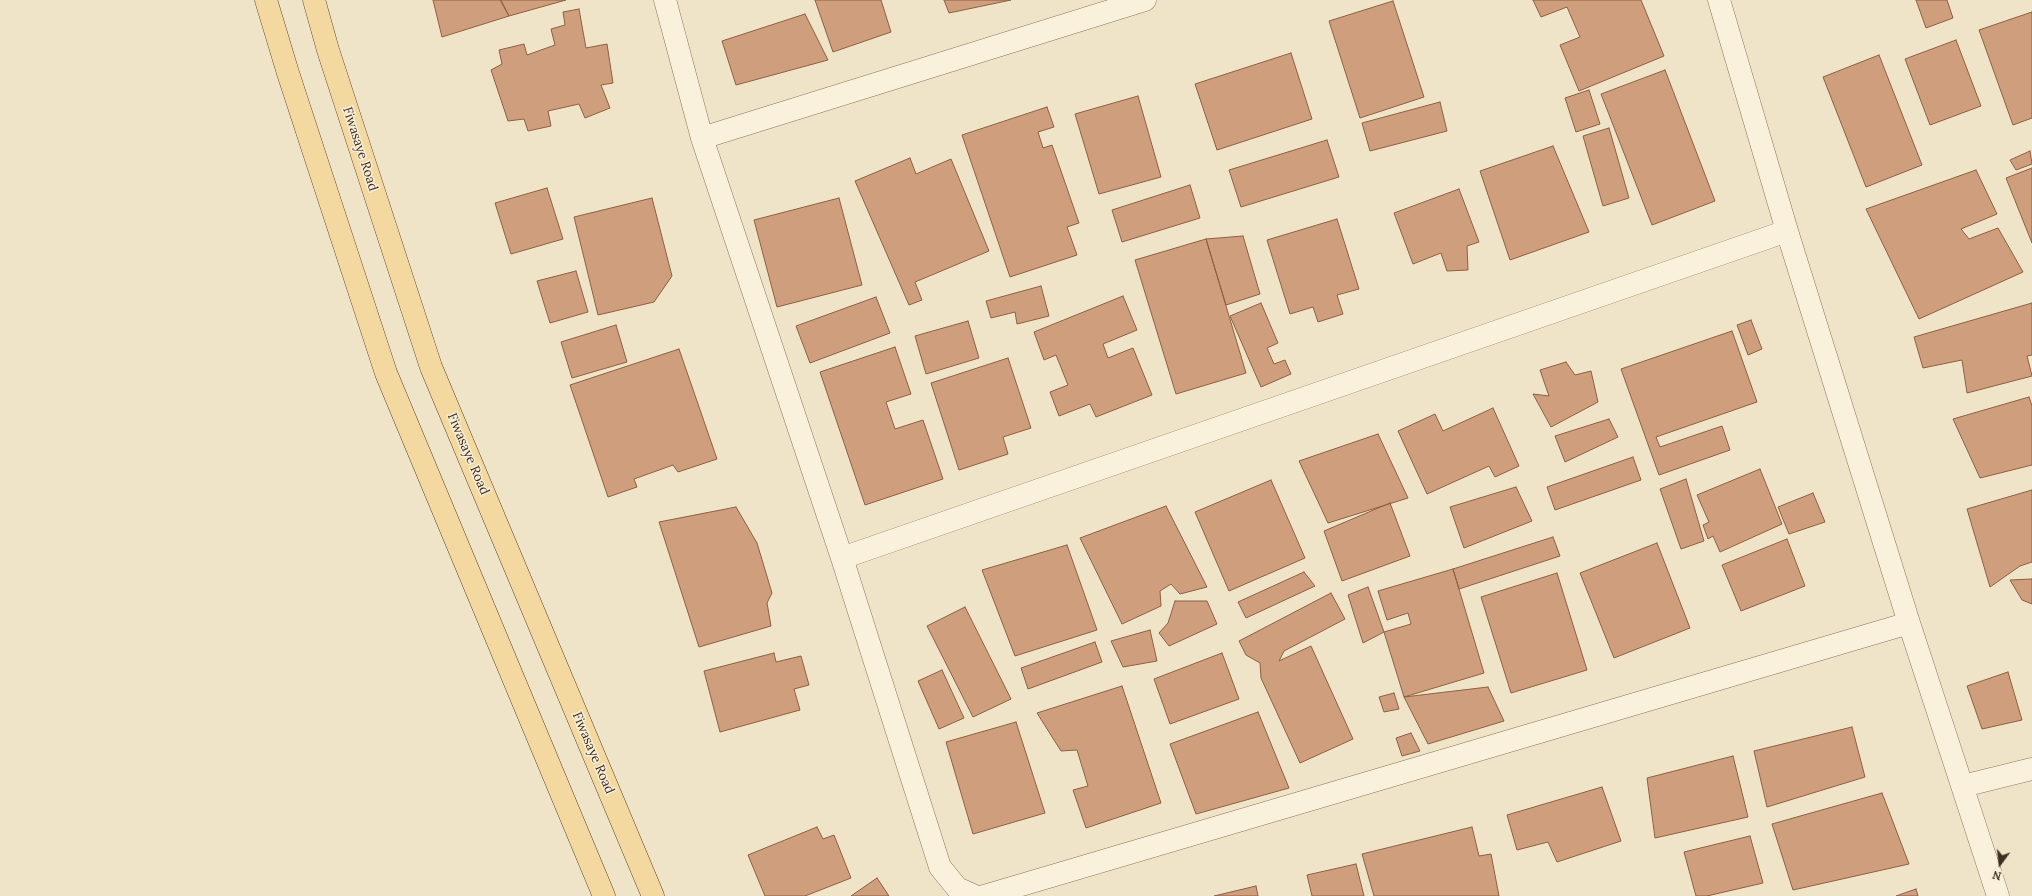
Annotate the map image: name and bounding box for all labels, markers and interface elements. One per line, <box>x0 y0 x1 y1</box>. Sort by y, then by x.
street label: Fiwasaye Road <box>339 105 381 193</box>
street label: Fiwasaye Road <box>444 411 492 497</box>
street label: Fiwasaye Road <box>569 710 617 796</box>
north arrow <box>1980 844 2020 884</box>
text: N <box>1991 868 2003 883</box>

